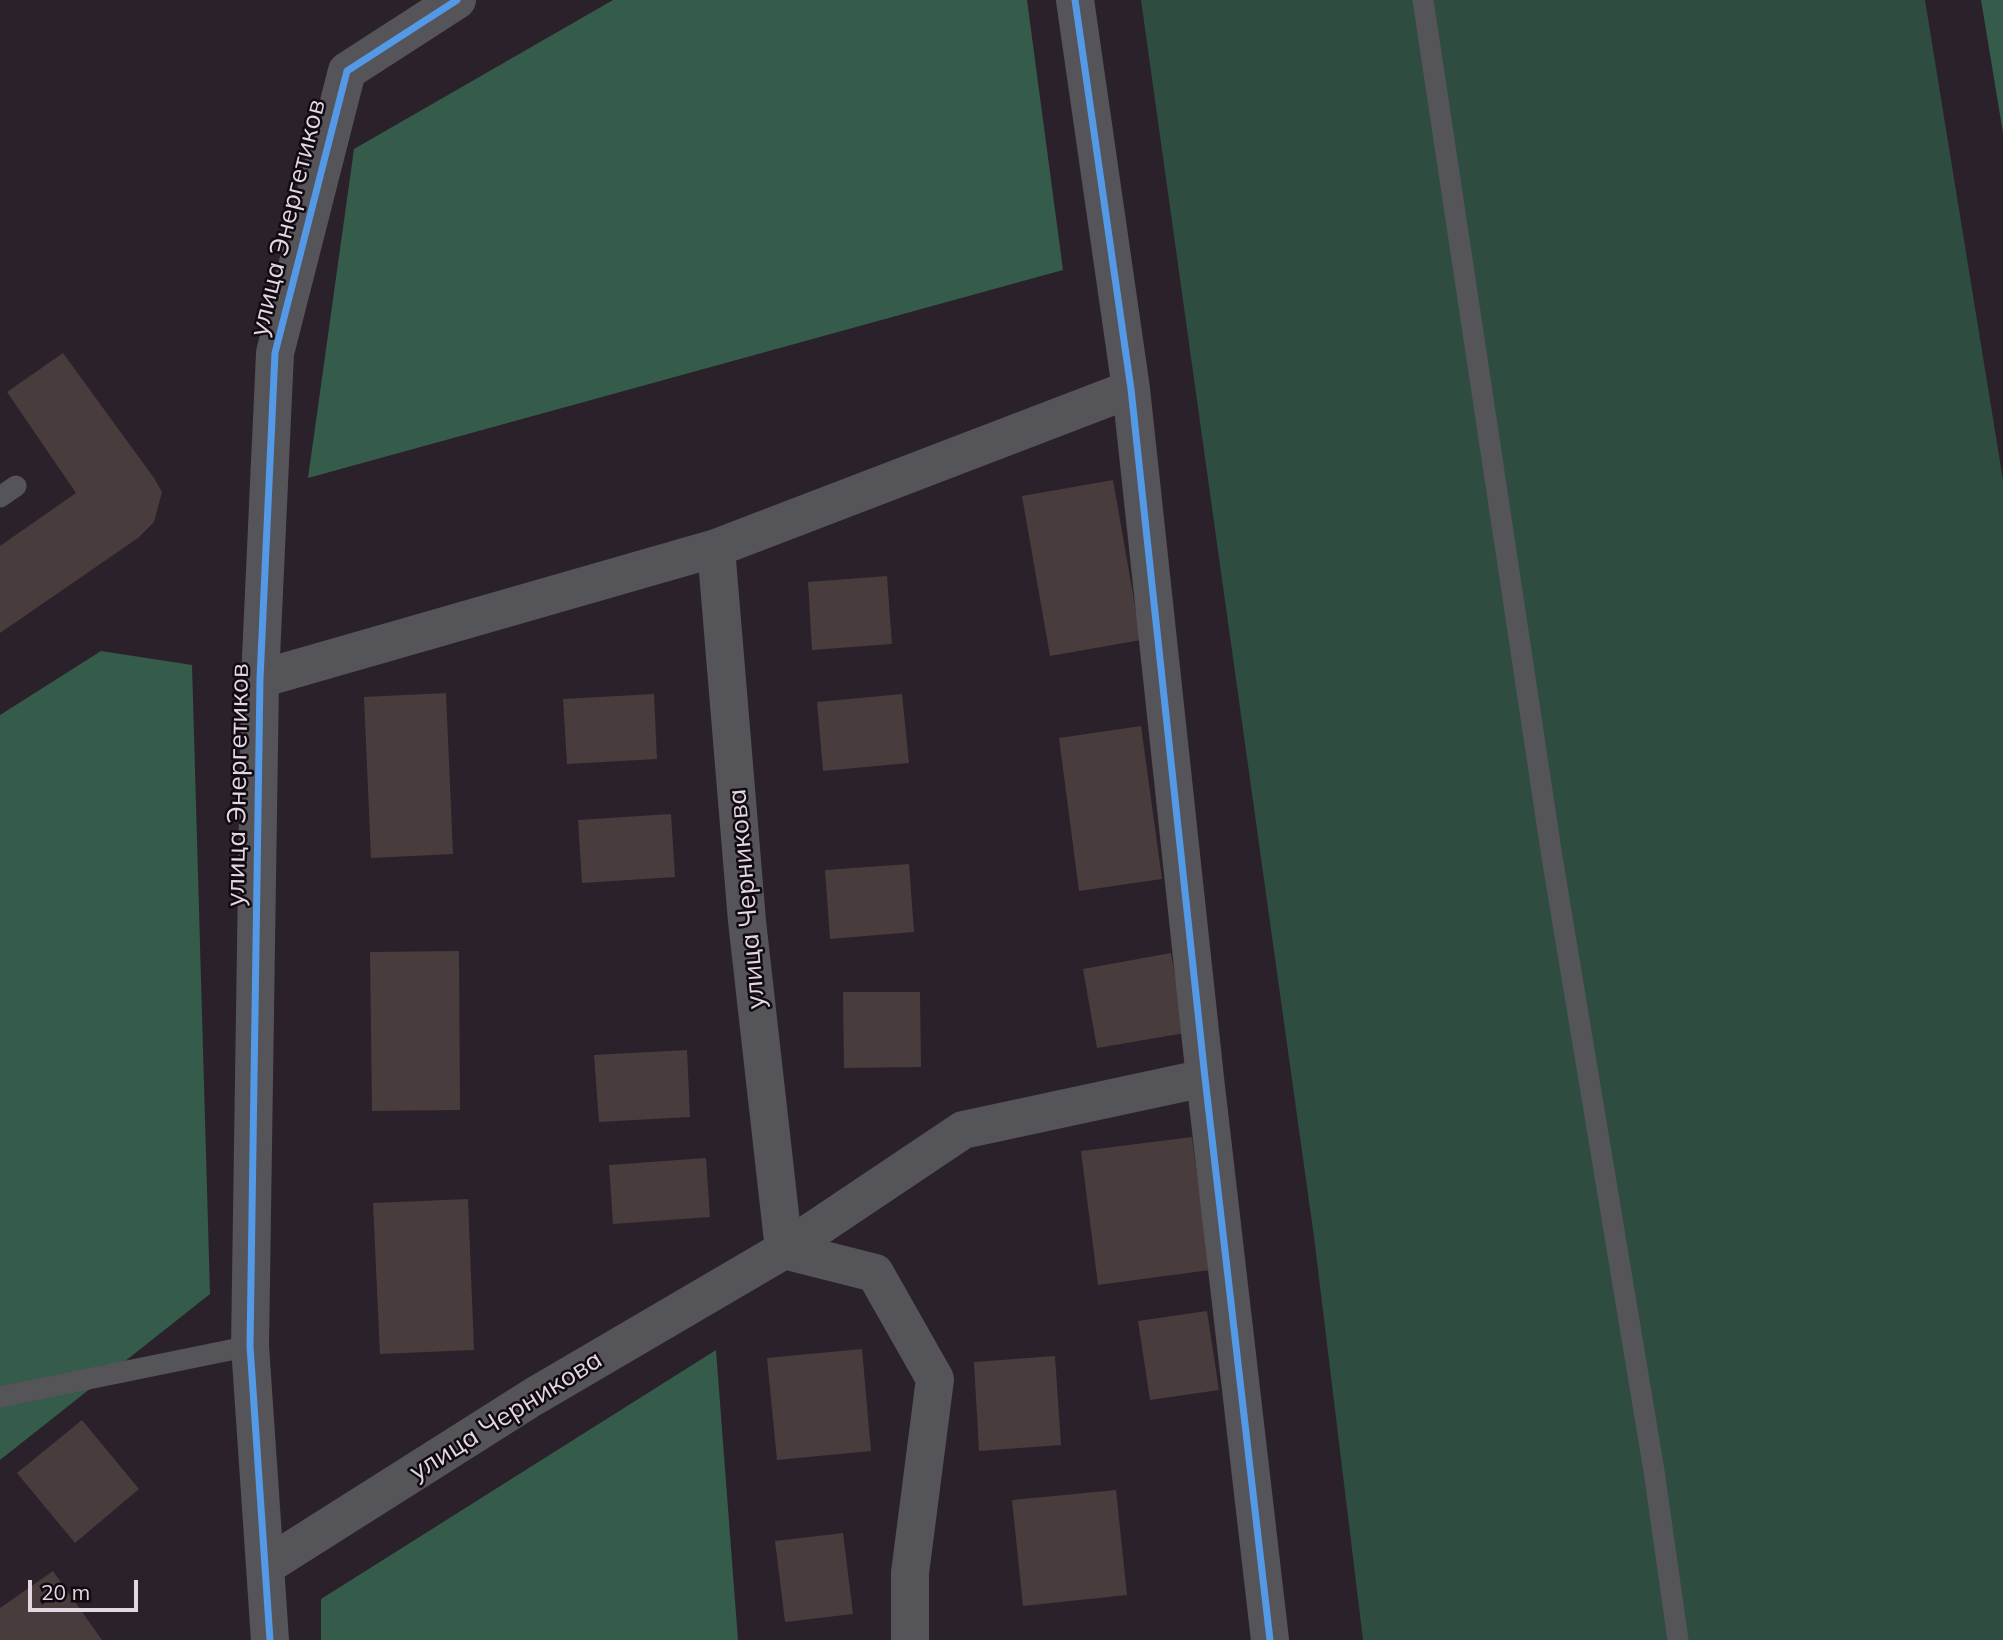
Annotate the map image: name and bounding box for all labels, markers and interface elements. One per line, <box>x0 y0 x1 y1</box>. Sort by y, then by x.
street label: улица Энергетиков <box>243 96 333 340</box>
street label: улица Энергетиков <box>220 663 256 907</box>
street label: улица Черникова <box>722 787 772 1011</box>
street label: улица Черникова <box>404 1344 608 1488</box>
scale bar <box>32 1566 142 1610</box>
text: 20 m <box>41 1579 90 1605</box>

